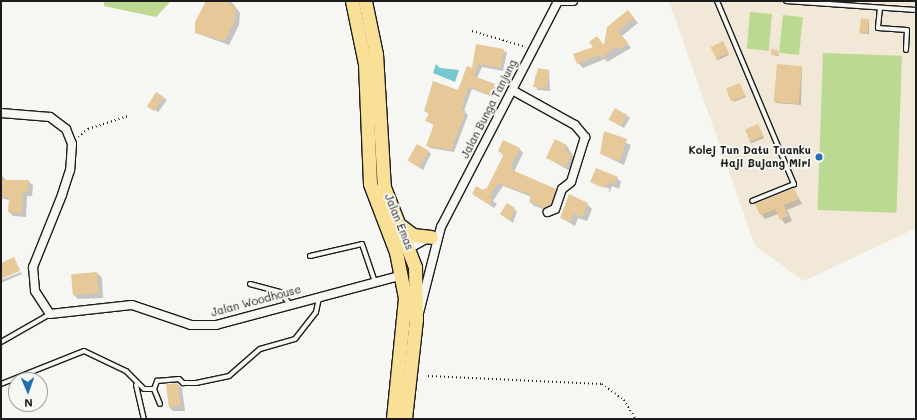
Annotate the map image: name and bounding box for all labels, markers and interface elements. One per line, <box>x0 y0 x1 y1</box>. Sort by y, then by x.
street label: Jalan Bunga Tanjung <box>458 57 520 161</box>
place label: Kolej Tun Datu Tuanku Haji Bujang Miri <box>689 144 811 170</box>
marker: Kolej Tun Datu Tuanku Haji Bujang Miri <box>814 152 824 162</box>
street label: Jalan Emas <box>382 192 416 252</box>
street label: Jalan Woodhouse <box>210 283 302 319</box>
north arrow <box>8 372 48 412</box>
text: N <box>24 396 33 411</box>

